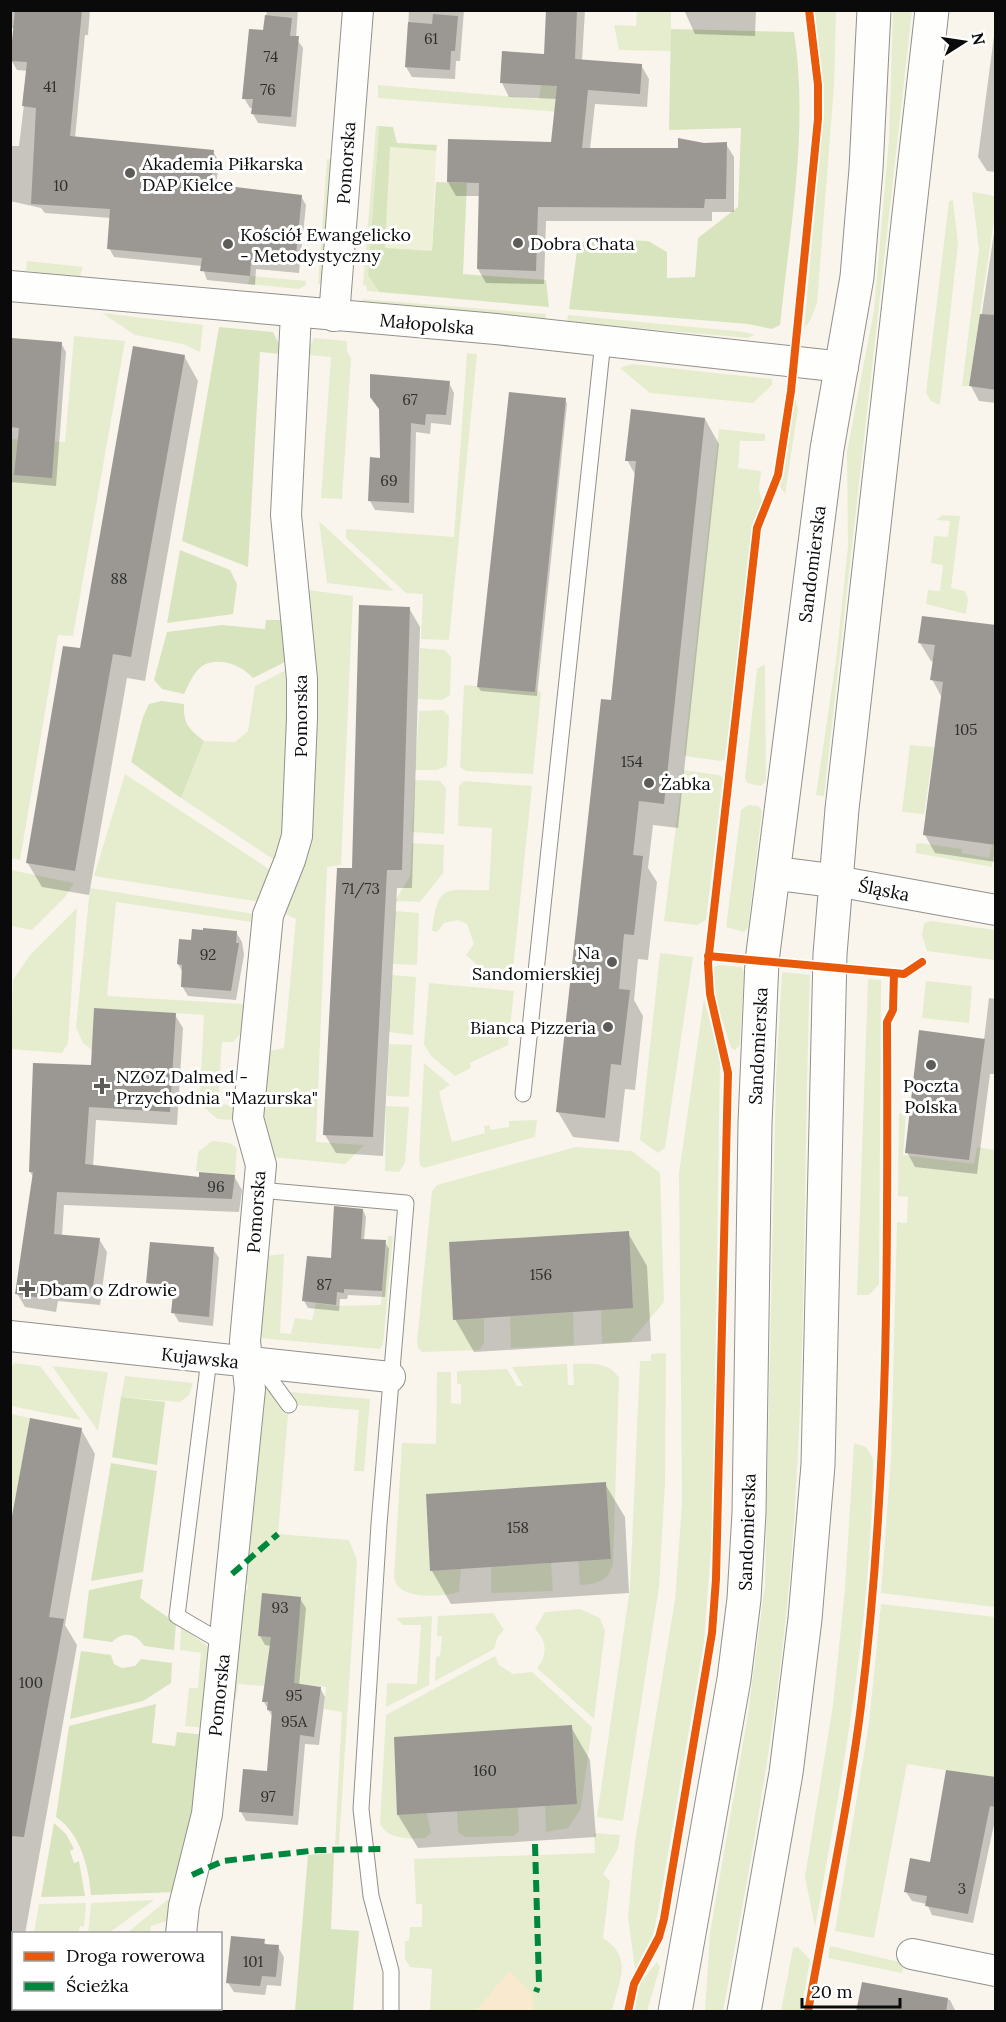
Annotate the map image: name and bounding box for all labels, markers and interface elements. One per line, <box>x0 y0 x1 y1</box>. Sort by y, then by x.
north arrow <box>934 12 994 72</box>
house number: 61 <box>424 29 438 48</box>
text: N <box>968 31 990 47</box>
house number: 74 <box>264 47 278 66</box>
house number: 41 <box>43 77 57 96</box>
house number: 76 <box>260 80 276 99</box>
street label: Pomorska <box>332 121 360 205</box>
place label: Akademia Piłkarska DAP Kielce <box>141 152 303 196</box>
marker: Akademia Piłkarska DAP Kielce <box>123 166 137 180</box>
house number: 10 <box>54 176 68 195</box>
place label: Kościół Ewangelicko - Metodystyczny <box>240 223 411 267</box>
place label: Dobra Chata <box>530 232 635 255</box>
marker: Dobra Chata <box>511 236 525 250</box>
marker: Kościół Ewangelicko - Metodystyczny <box>221 237 235 251</box>
street label: Małopolska <box>379 308 475 340</box>
house number: 67 <box>402 390 418 409</box>
house number: 69 <box>380 471 398 490</box>
street label: Sandomierska <box>793 504 831 624</box>
house number: 88 <box>111 569 127 588</box>
street label: Pomorska <box>289 675 312 757</box>
house number: 105 <box>955 720 977 739</box>
house number: 154 <box>621 752 643 771</box>
place label: Żabka <box>661 772 711 795</box>
marker: Żabka <box>642 776 656 790</box>
street label: Śląska <box>856 874 912 906</box>
house number: 71/73 <box>342 879 380 899</box>
place label: Na Sandomierskiej <box>472 941 600 985</box>
house number: 92 <box>200 945 216 964</box>
marker: Na Sandomierskiej <box>605 955 619 969</box>
street label: Sandomierska <box>743 987 773 1105</box>
place label: Bianca Pizzeria <box>470 1016 596 1039</box>
marker: Bianca Pizzeria <box>601 1020 615 1034</box>
marker: Poczta Polska <box>924 1058 938 1072</box>
place label: NZOZ Dalmed - Przychodnia "Mazurska" <box>116 1065 318 1109</box>
place label: Poczta Polska <box>903 1074 959 1118</box>
marker: NZOZ Dalmed - Przychodnia "Mazurska" <box>93 1077 111 1095</box>
street label: Pomorska <box>242 1170 270 1254</box>
house number: 96 <box>207 1177 225 1196</box>
house number: 156 <box>530 1265 552 1284</box>
house number: 87 <box>316 1275 332 1294</box>
place label: Dbam o Zdrowie <box>39 1278 177 1301</box>
marker: Dbam o Zdrowie <box>20 1282 34 1296</box>
street label: Kujawska <box>160 1342 240 1374</box>
street label: Sandomierska <box>733 1473 761 1591</box>
house number: 158 <box>507 1518 529 1537</box>
house number: 93 <box>271 1598 289 1617</box>
street label: Pomorska <box>203 1653 235 1737</box>
house number: 100 <box>19 1673 43 1692</box>
house number: 95 <box>286 1686 302 1705</box>
house number: 95A <box>281 1712 308 1731</box>
house number: 160 <box>473 1761 497 1780</box>
house number: 97 <box>260 1787 276 1806</box>
house number: 3 <box>958 1879 966 1898</box>
legend <box>12 1932 222 2010</box>
text: Droga rowerowa <box>66 1944 205 1967</box>
house number: 101 <box>243 1952 263 1971</box>
scale bar <box>802 1971 900 2009</box>
text: Ścieżka <box>66 1974 129 1997</box>
text: 20 m <box>811 1980 853 2003</box>

